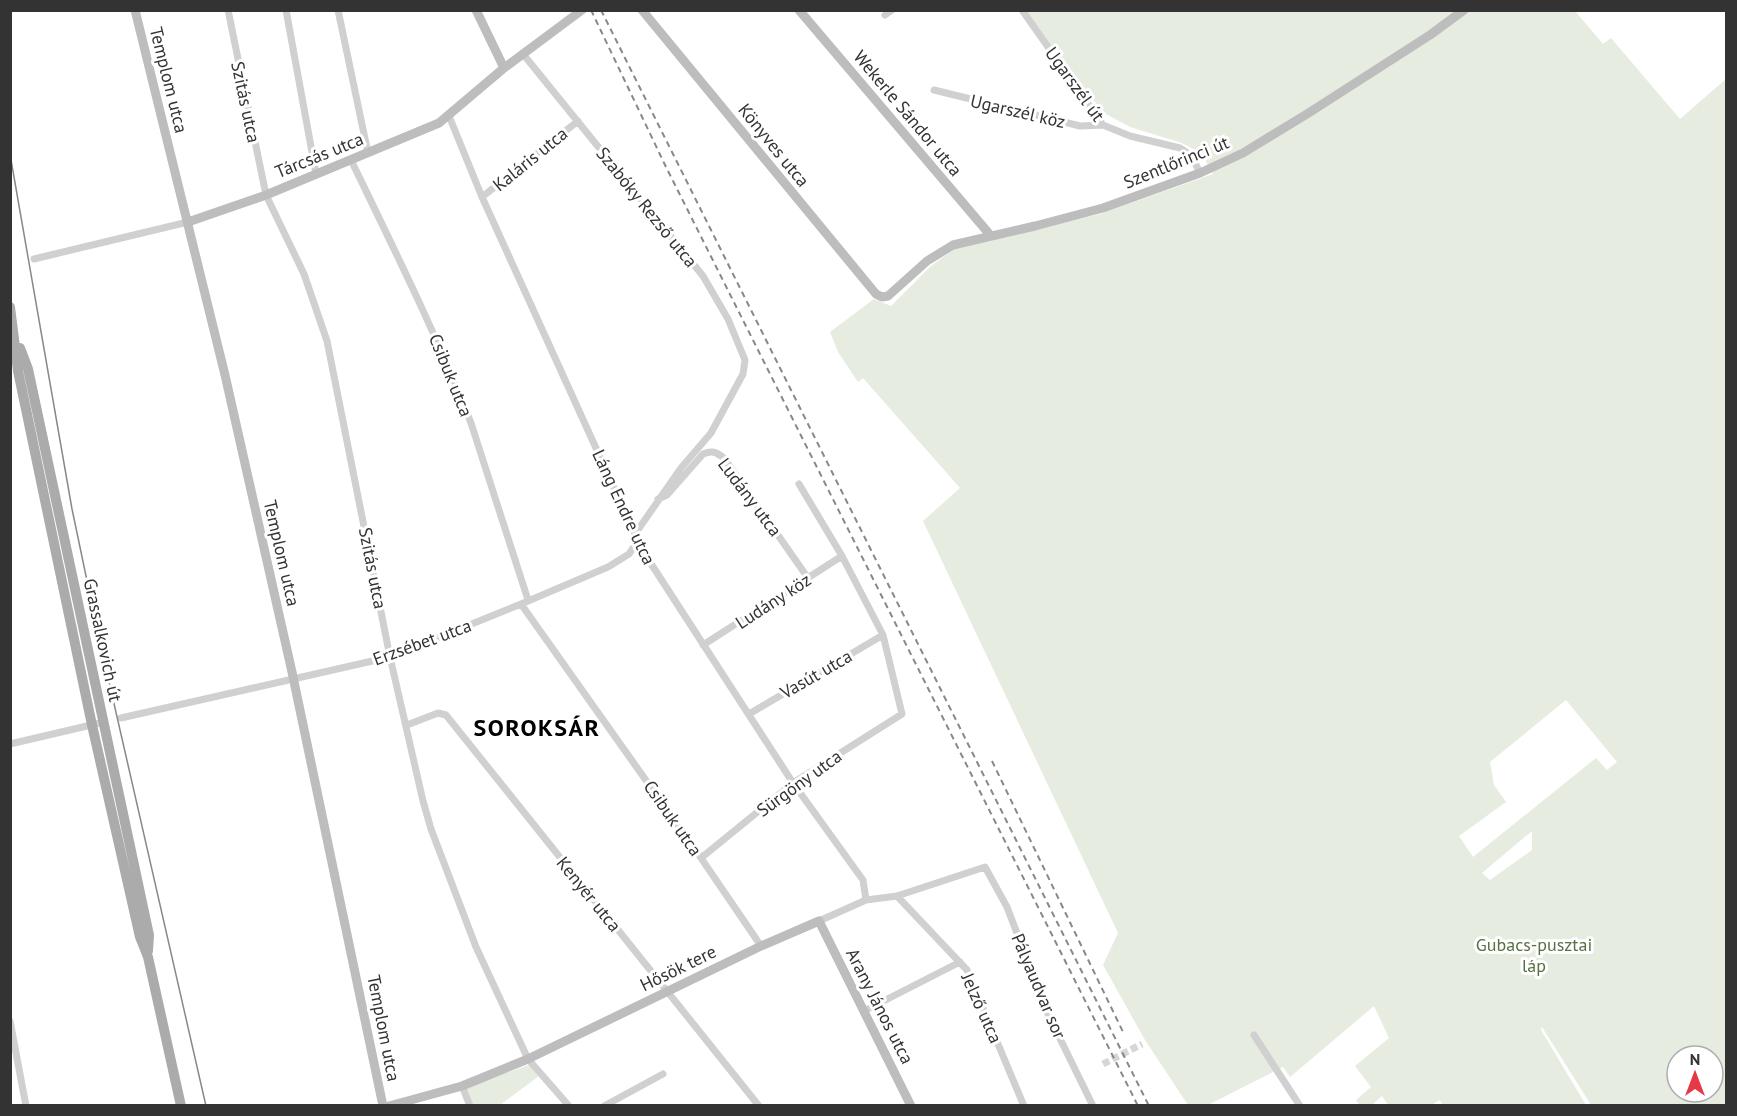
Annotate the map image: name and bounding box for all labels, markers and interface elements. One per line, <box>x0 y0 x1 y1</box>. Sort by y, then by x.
street label: Templom utca <box>145 25 193 135</box>
street label: Ugarszél út <box>1040 42 1110 126</box>
street label: Wekerle Sándor utca <box>849 45 967 181</box>
street label: Szitás utca <box>226 59 266 145</box>
street label: Ugarszél köz <box>968 89 1068 133</box>
street label: Könyves utca <box>733 99 815 191</box>
street label: Kaláris utca <box>488 122 572 196</box>
street label: Tárcsás utca <box>271 127 367 183</box>
street label: Szentlőrinci út <box>1120 130 1232 194</box>
street label: Szabóky Rezső utca <box>591 142 703 272</box>
street label: Csibuk utca <box>424 330 478 420</box>
street label: Láng Endre utca <box>587 446 661 568</box>
street label: Ludány utca <box>713 453 787 541</box>
street label: Templom utca <box>259 498 305 608</box>
street label: Szitás utca <box>354 525 392 611</box>
street label: Ludány köz <box>731 568 815 634</box>
street label: Grassalkovich út <box>79 576 127 704</box>
street label: Erzsébet utca <box>370 614 474 670</box>
street label: Vasút utca <box>775 644 856 704</box>
district label: SOROKSÁR <box>473 712 601 743</box>
street label: Sürgöny utca <box>752 744 846 822</box>
street label: Csibuk utca <box>639 776 707 860</box>
street label: Kenyér utca <box>552 852 626 936</box>
street label: Pályaudvar sor <box>1006 930 1072 1042</box>
park label: Gubacs-pusztai láp <box>1476 933 1592 977</box>
street label: Hősök tere <box>636 940 720 996</box>
street label: Arany János utca <box>841 944 919 1068</box>
street label: Jelző utca <box>956 968 1008 1047</box>
street label: Templom utca <box>362 973 406 1083</box>
north arrow <box>1665 1044 1725 1104</box>
text: N <box>1690 1049 1700 1069</box>

